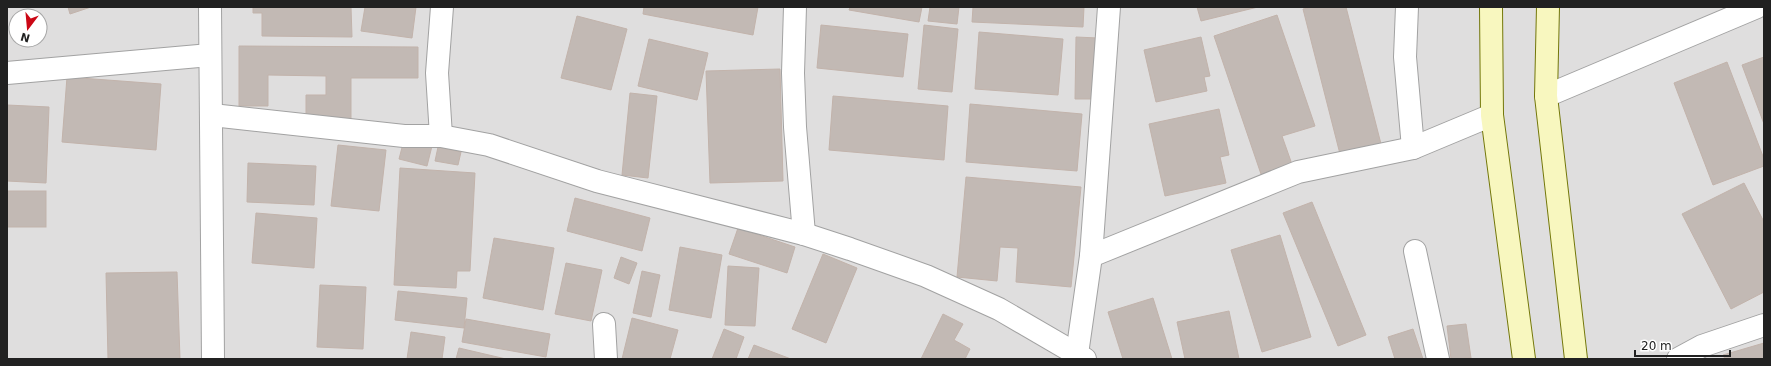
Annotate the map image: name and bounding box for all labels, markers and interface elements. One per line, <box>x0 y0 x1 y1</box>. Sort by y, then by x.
north arrow <box>8 8 48 48</box>
text: N <box>19 30 32 45</box>
scale bar <box>1635 332 1730 358</box>
text: 20 m <box>1641 339 1672 353</box>

